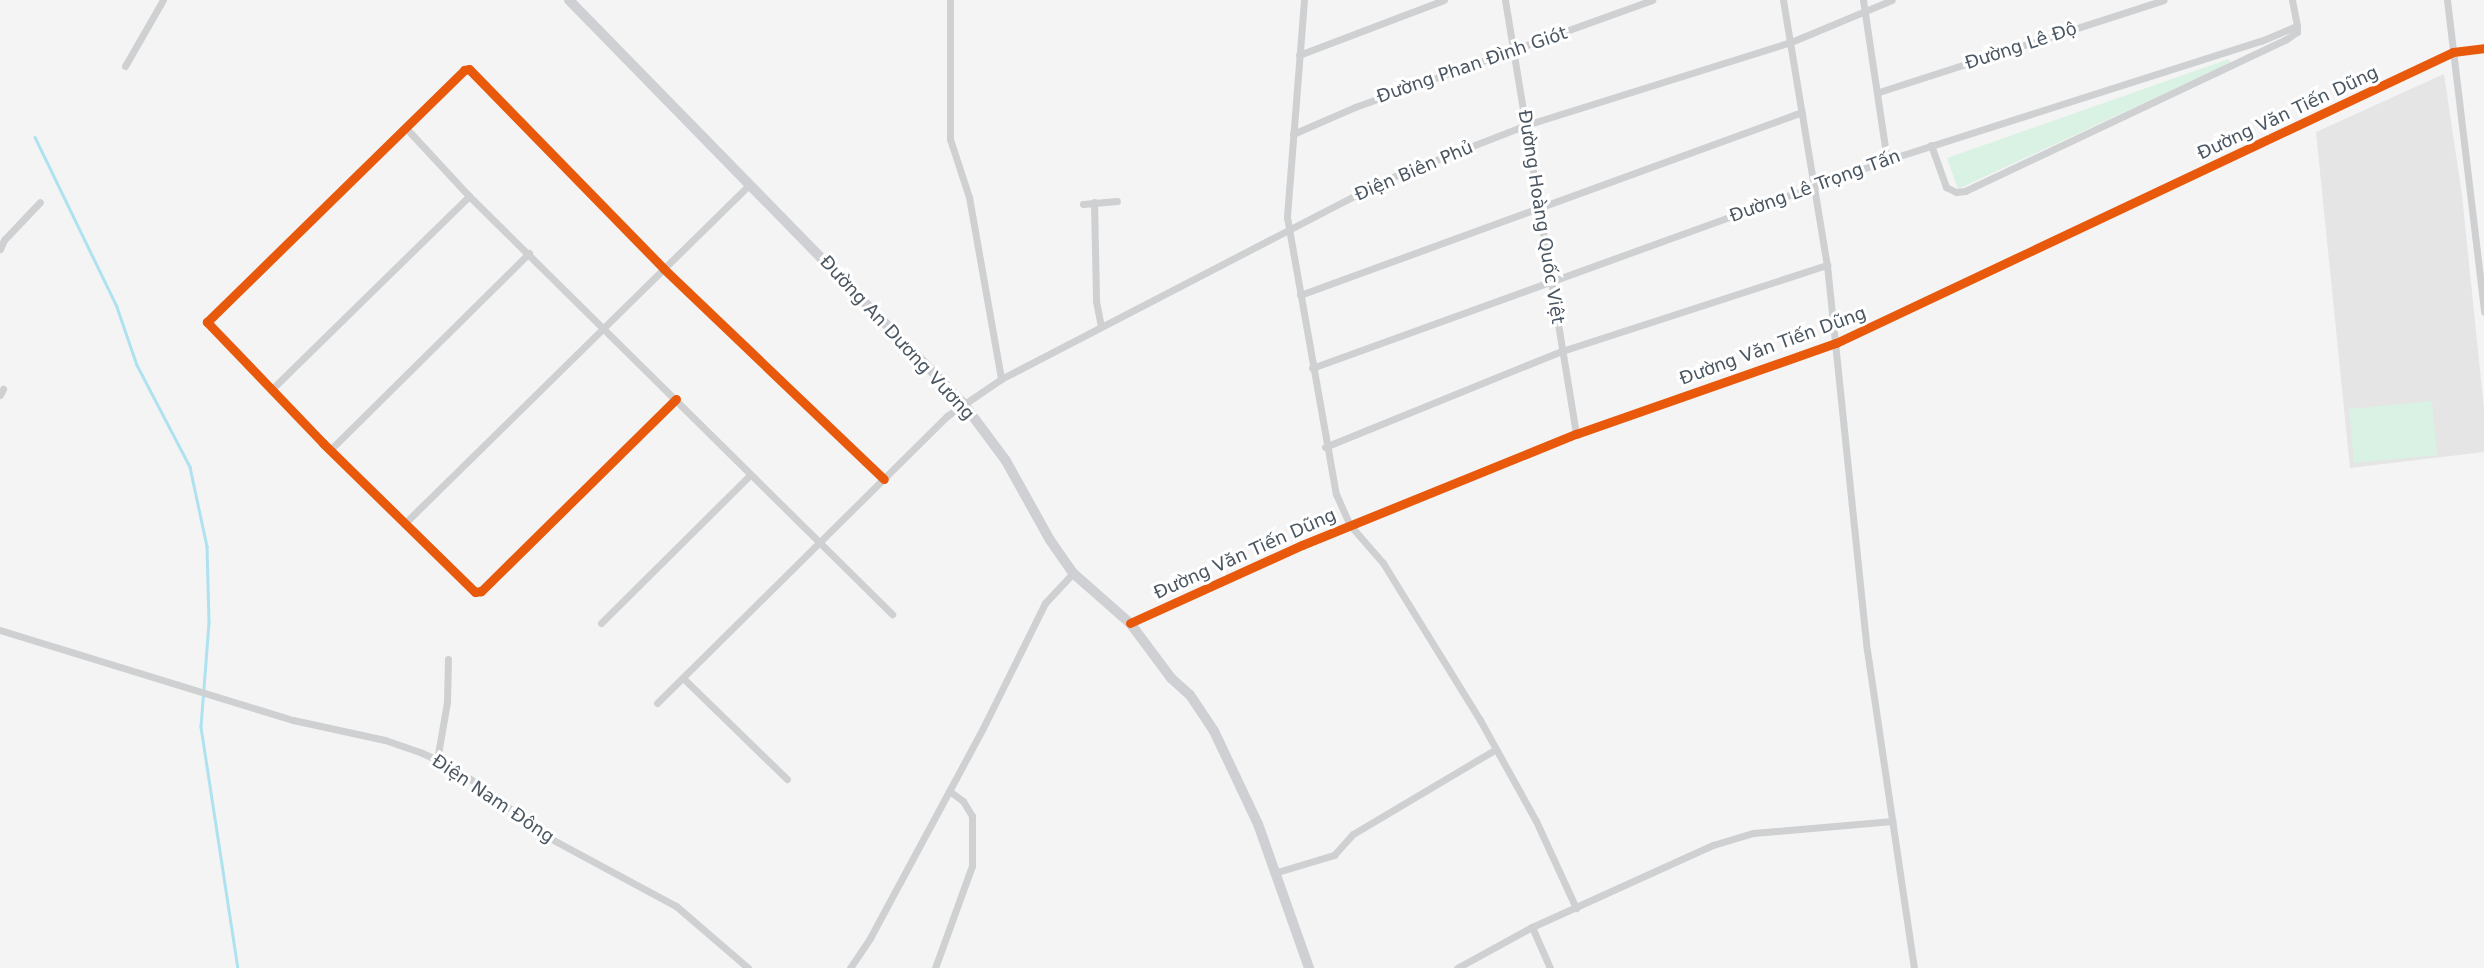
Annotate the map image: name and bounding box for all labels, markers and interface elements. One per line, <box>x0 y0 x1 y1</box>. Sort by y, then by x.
street label: Đường Lê Độ <box>1962 18 2080 74</box>
street label: Đường Phan Đình Giót <box>1374 22 1570 108</box>
street label: Đường Văn Tiến Dũng <box>2194 62 2382 164</box>
street label: Đường Hoàng Quốc Việt <box>1513 108 1569 326</box>
street label: Điện Biên Phủ <box>1352 136 1476 206</box>
street label: Đường Lê Trọng Tấn <box>1727 145 1903 227</box>
street label: Đường An Dương Vương <box>815 251 979 425</box>
street label: Đường Văn Tiến Dũng <box>1677 302 1869 390</box>
street label: Đường Văn Tiến Dũng <box>1151 504 1339 604</box>
street label: Điện Nam Đông <box>428 750 558 848</box>

